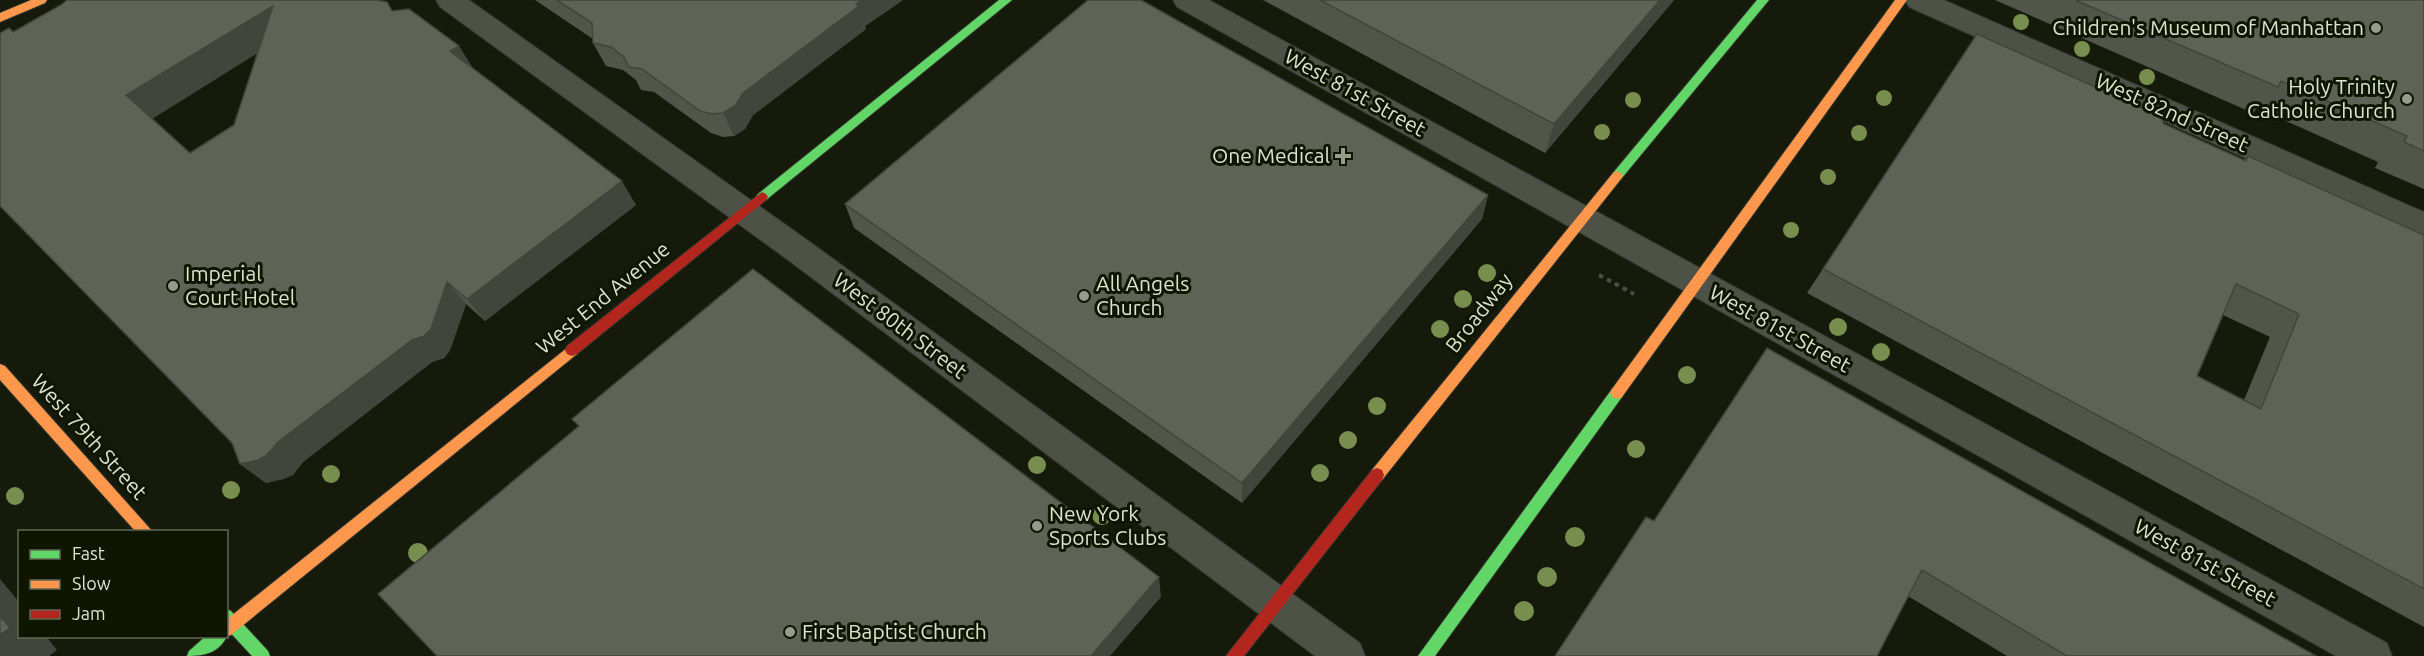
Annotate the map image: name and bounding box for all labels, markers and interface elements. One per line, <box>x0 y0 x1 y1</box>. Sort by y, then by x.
place label: Children's Museum of Manhattan <box>2052 15 2364 39</box>
marker: Children's Museum of Manhattan <box>2369 21 2383 35</box>
street label: West 81st Street <box>1281 43 1430 141</box>
street label: West 82nd Street <box>2092 68 2252 156</box>
place label: Holy Trinity Catholic Church <box>2247 74 2395 122</box>
marker: Holy Trinity Catholic Church <box>2400 92 2414 106</box>
place label: One Medical <box>1212 143 1330 167</box>
marker: One Medical <box>1334 147 1352 165</box>
street label: West End Avenue <box>531 236 674 358</box>
place label: Imperial Court Hotel <box>185 261 295 309</box>
street label: West 80th Street <box>829 267 972 383</box>
street label: Broadway <box>1440 268 1517 357</box>
place label: All Angels Church <box>1096 271 1189 319</box>
marker: Imperial Court Hotel <box>166 279 180 293</box>
street label: West 81st Street <box>1706 279 1855 377</box>
marker: All Angels Church <box>1077 289 1091 303</box>
street label: West 79th Street <box>27 369 152 504</box>
place label: New York Sports Clubs <box>1049 501 1166 549</box>
street label: West 81st Street <box>2131 513 2280 611</box>
marker: New York Sports Clubs <box>1030 519 1044 533</box>
legend <box>18 530 228 638</box>
text: Fast <box>72 543 105 563</box>
text: Slow <box>72 573 111 593</box>
text: Jam <box>72 603 106 623</box>
place label: First Baptist Church <box>802 619 987 643</box>
marker: First Baptist Church <box>783 625 797 639</box>

